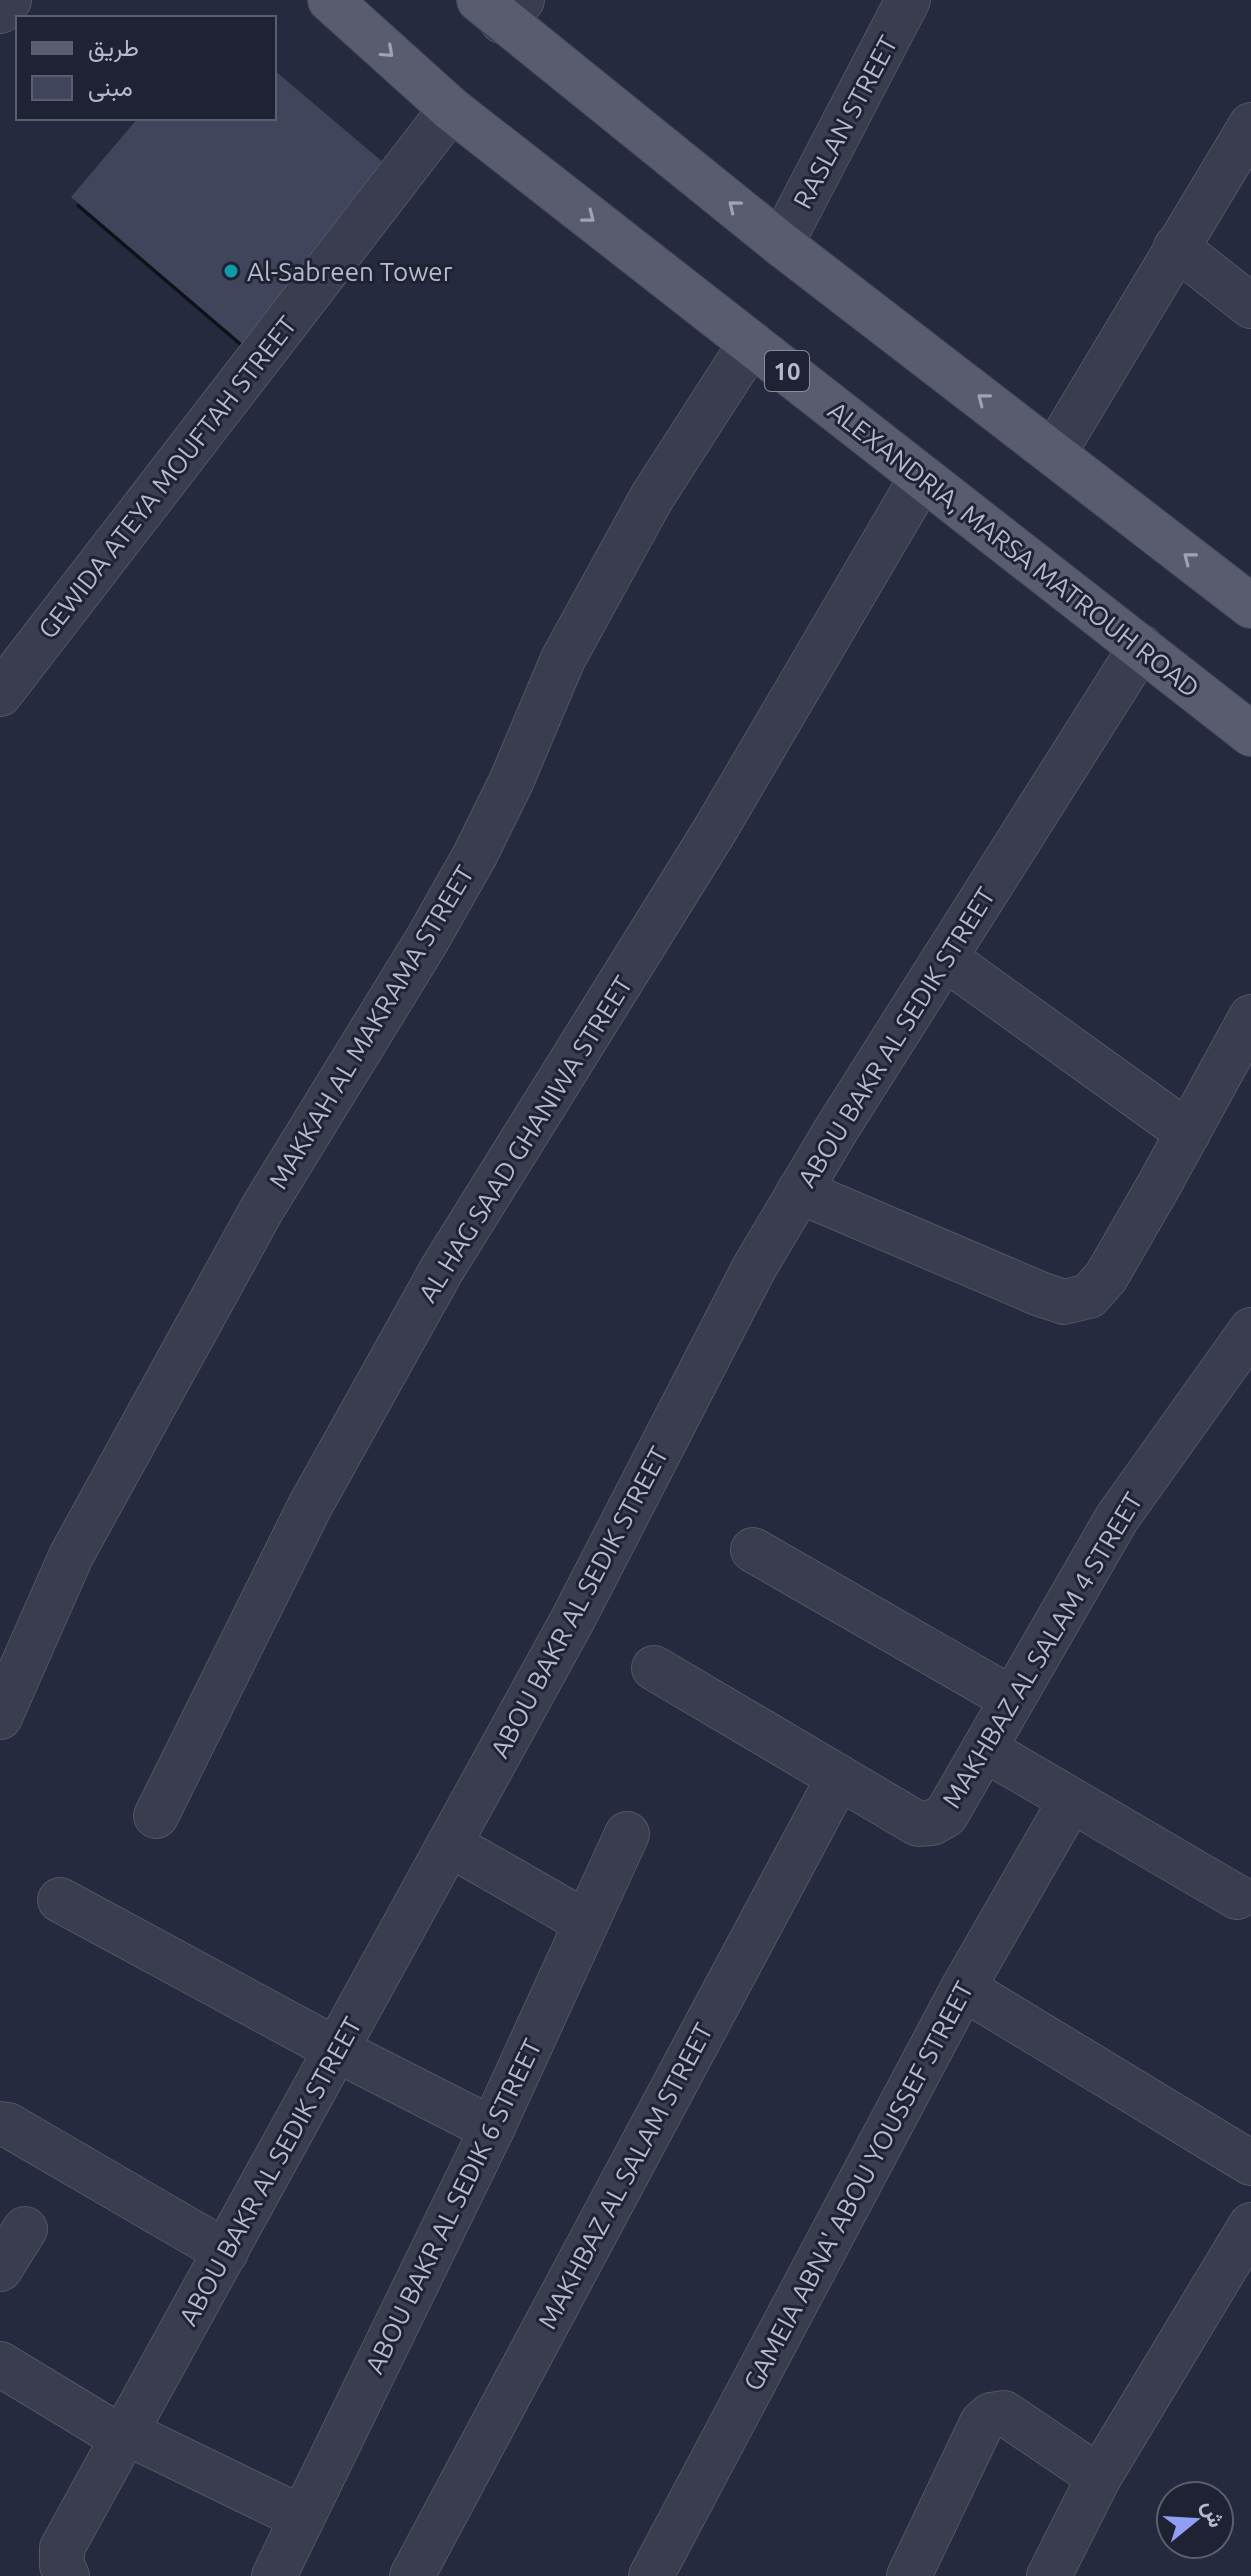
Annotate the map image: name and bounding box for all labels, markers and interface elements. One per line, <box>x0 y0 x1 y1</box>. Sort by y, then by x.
legend <box>16 16 276 120</box>
street label: RASLAN STREET <box>787 31 903 213</box>
text: طريق <box>88 34 139 63</box>
one-way arrow <box>379 43 394 57</box>
text: مبنى <box>88 74 133 102</box>
one-way arrow <box>728 201 743 215</box>
one-way arrow <box>580 207 594 222</box>
place label: Al-Sabreen Tower <box>247 257 453 286</box>
marker: Al-Sabreen Tower <box>222 262 240 280</box>
street label: GEWIDA ATEYA MOUFTAH STREET <box>32 310 302 644</box>
road number: 10 <box>765 351 809 391</box>
street label: ALEXANDRIA, MARSA MATROUH ROAD <box>823 395 1205 703</box>
one-way arrow <box>977 395 992 409</box>
one-way arrow <box>1183 554 1198 568</box>
street label: MAKKAH AL MAKRAMA STREET <box>263 860 479 1194</box>
street label: ABOU BAKR AL SEDIK STREET <box>792 882 1000 1192</box>
street label: AL HAG SAAD GHANIWA STREET <box>412 971 638 1307</box>
street label: ABOU BAKR AL SEDIK STREET <box>485 1442 673 1762</box>
street label: MAKHBAZ AL SALAM 4 STREET <box>936 1487 1148 1813</box>
street label: GAMEIA ABNA' ABOU YOUSSEF STREET <box>737 1977 979 2395</box>
street label: ABOU BAKR AL SEDIK STREET <box>173 2012 367 2330</box>
street label: MAKHBAZ AL SALAM STREET <box>532 2018 718 2334</box>
street label: ABOU BAKR AL SEDIK 6 STREET <box>359 2034 547 2378</box>
north arrow <box>1155 2480 1235 2560</box>
text: ش <box>1197 2497 1230 2531</box>

